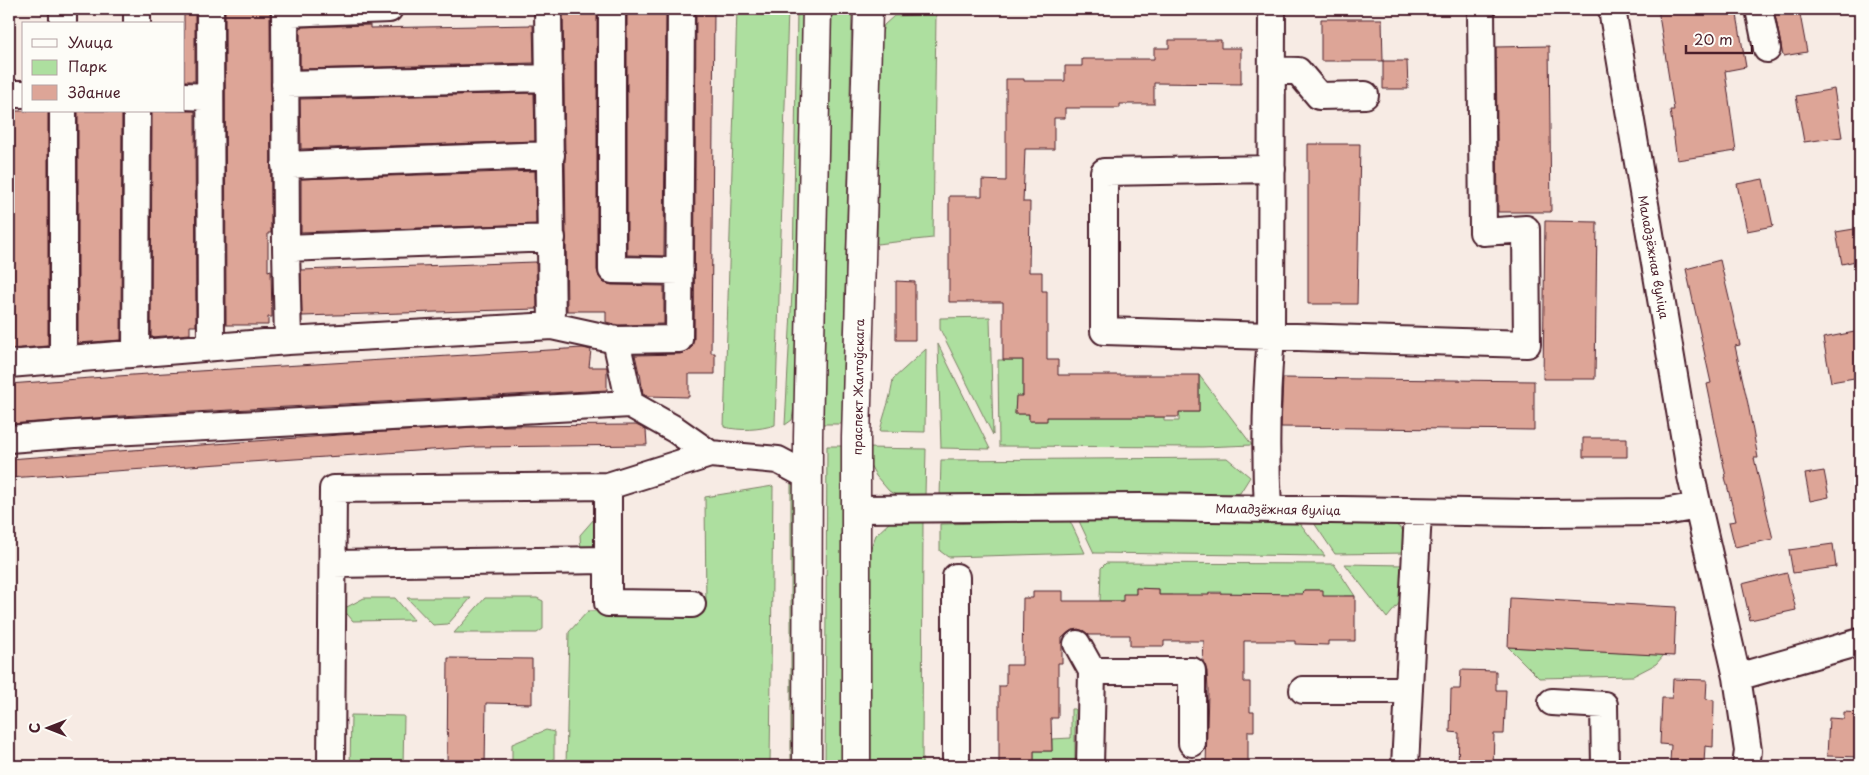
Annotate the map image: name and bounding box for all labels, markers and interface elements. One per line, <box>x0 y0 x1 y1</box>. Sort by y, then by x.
legend <box>22 22 185 112</box>
scale bar <box>1686 22 1753 54</box>
text: 20 m <box>1694 27 1733 50</box>
text: Улица <box>68 30 113 53</box>
text: Парк <box>68 54 107 77</box>
text: Здание <box>68 80 121 103</box>
street label: Маладзёжная вуліца <box>1634 194 1674 321</box>
street label: праспект Жалтоўскага <box>848 318 868 455</box>
street label: Маладзёжная вуліца <box>1215 499 1341 519</box>
north arrow <box>22 702 72 752</box>
text: С <box>24 723 45 733</box>

